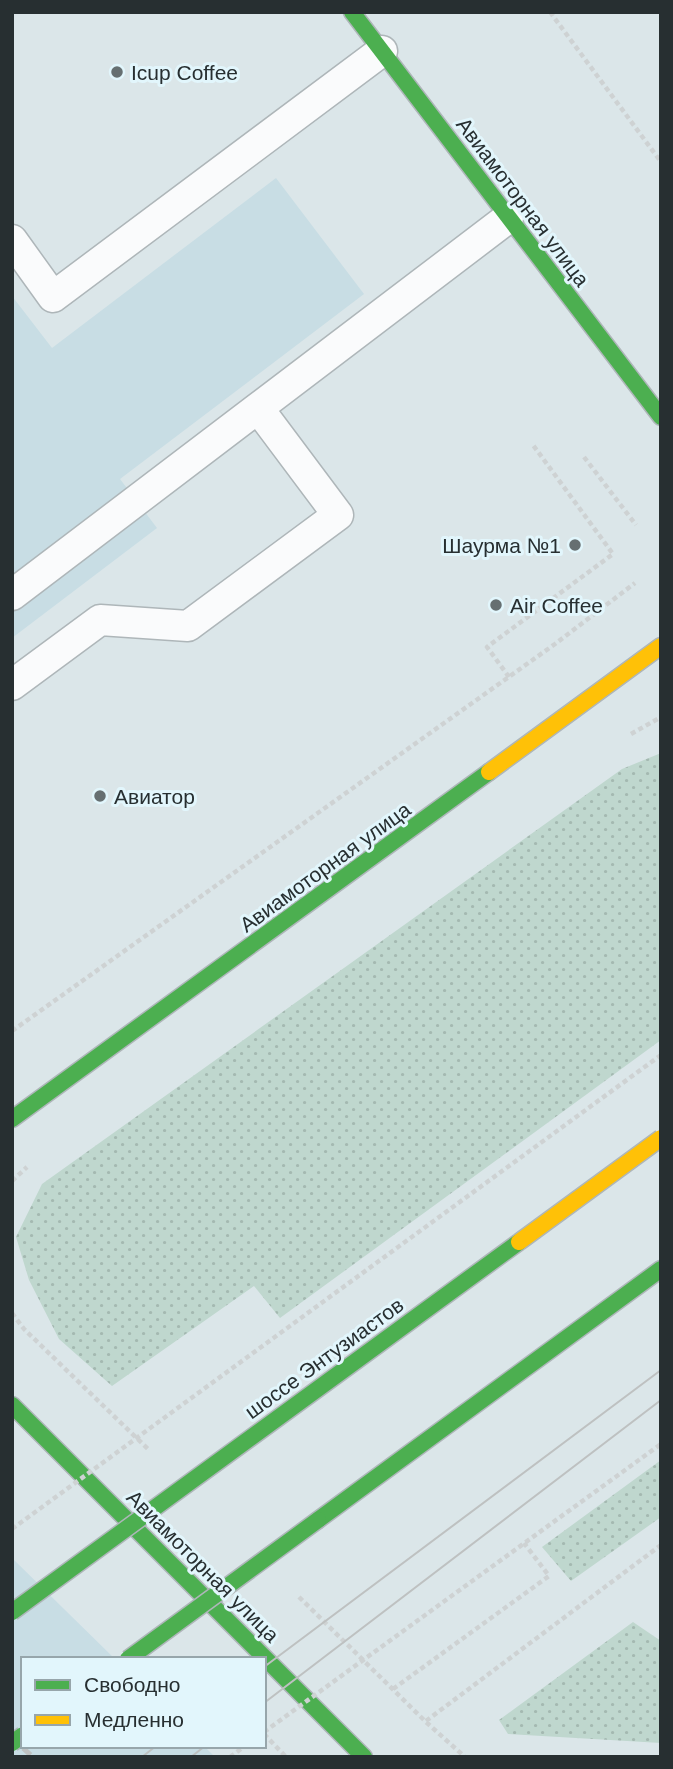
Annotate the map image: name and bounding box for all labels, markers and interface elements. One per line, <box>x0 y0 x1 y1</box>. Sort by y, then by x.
place label: Icup Coffee <box>131 61 238 84</box>
marker: Icup Coffee <box>109 64 125 80</box>
street label: Авиамоторная улица <box>452 113 594 291</box>
place label: Шаурма №1 <box>442 534 561 557</box>
marker: Шаурма №1 <box>567 537 583 553</box>
place label: Air Coffee <box>510 594 603 617</box>
marker: Air Coffee <box>488 597 504 613</box>
place label: Авиатор <box>114 785 195 808</box>
marker: Авиатор <box>92 788 108 804</box>
street label: Авиамоторная улица <box>235 797 415 937</box>
street label: шоссе Энтузиастов <box>240 1293 408 1423</box>
street label: Авиамоторная улица <box>122 1485 284 1647</box>
legend <box>21 1657 266 1748</box>
text: Свободно <box>84 1673 181 1696</box>
text: Медленно <box>84 1708 184 1731</box>

